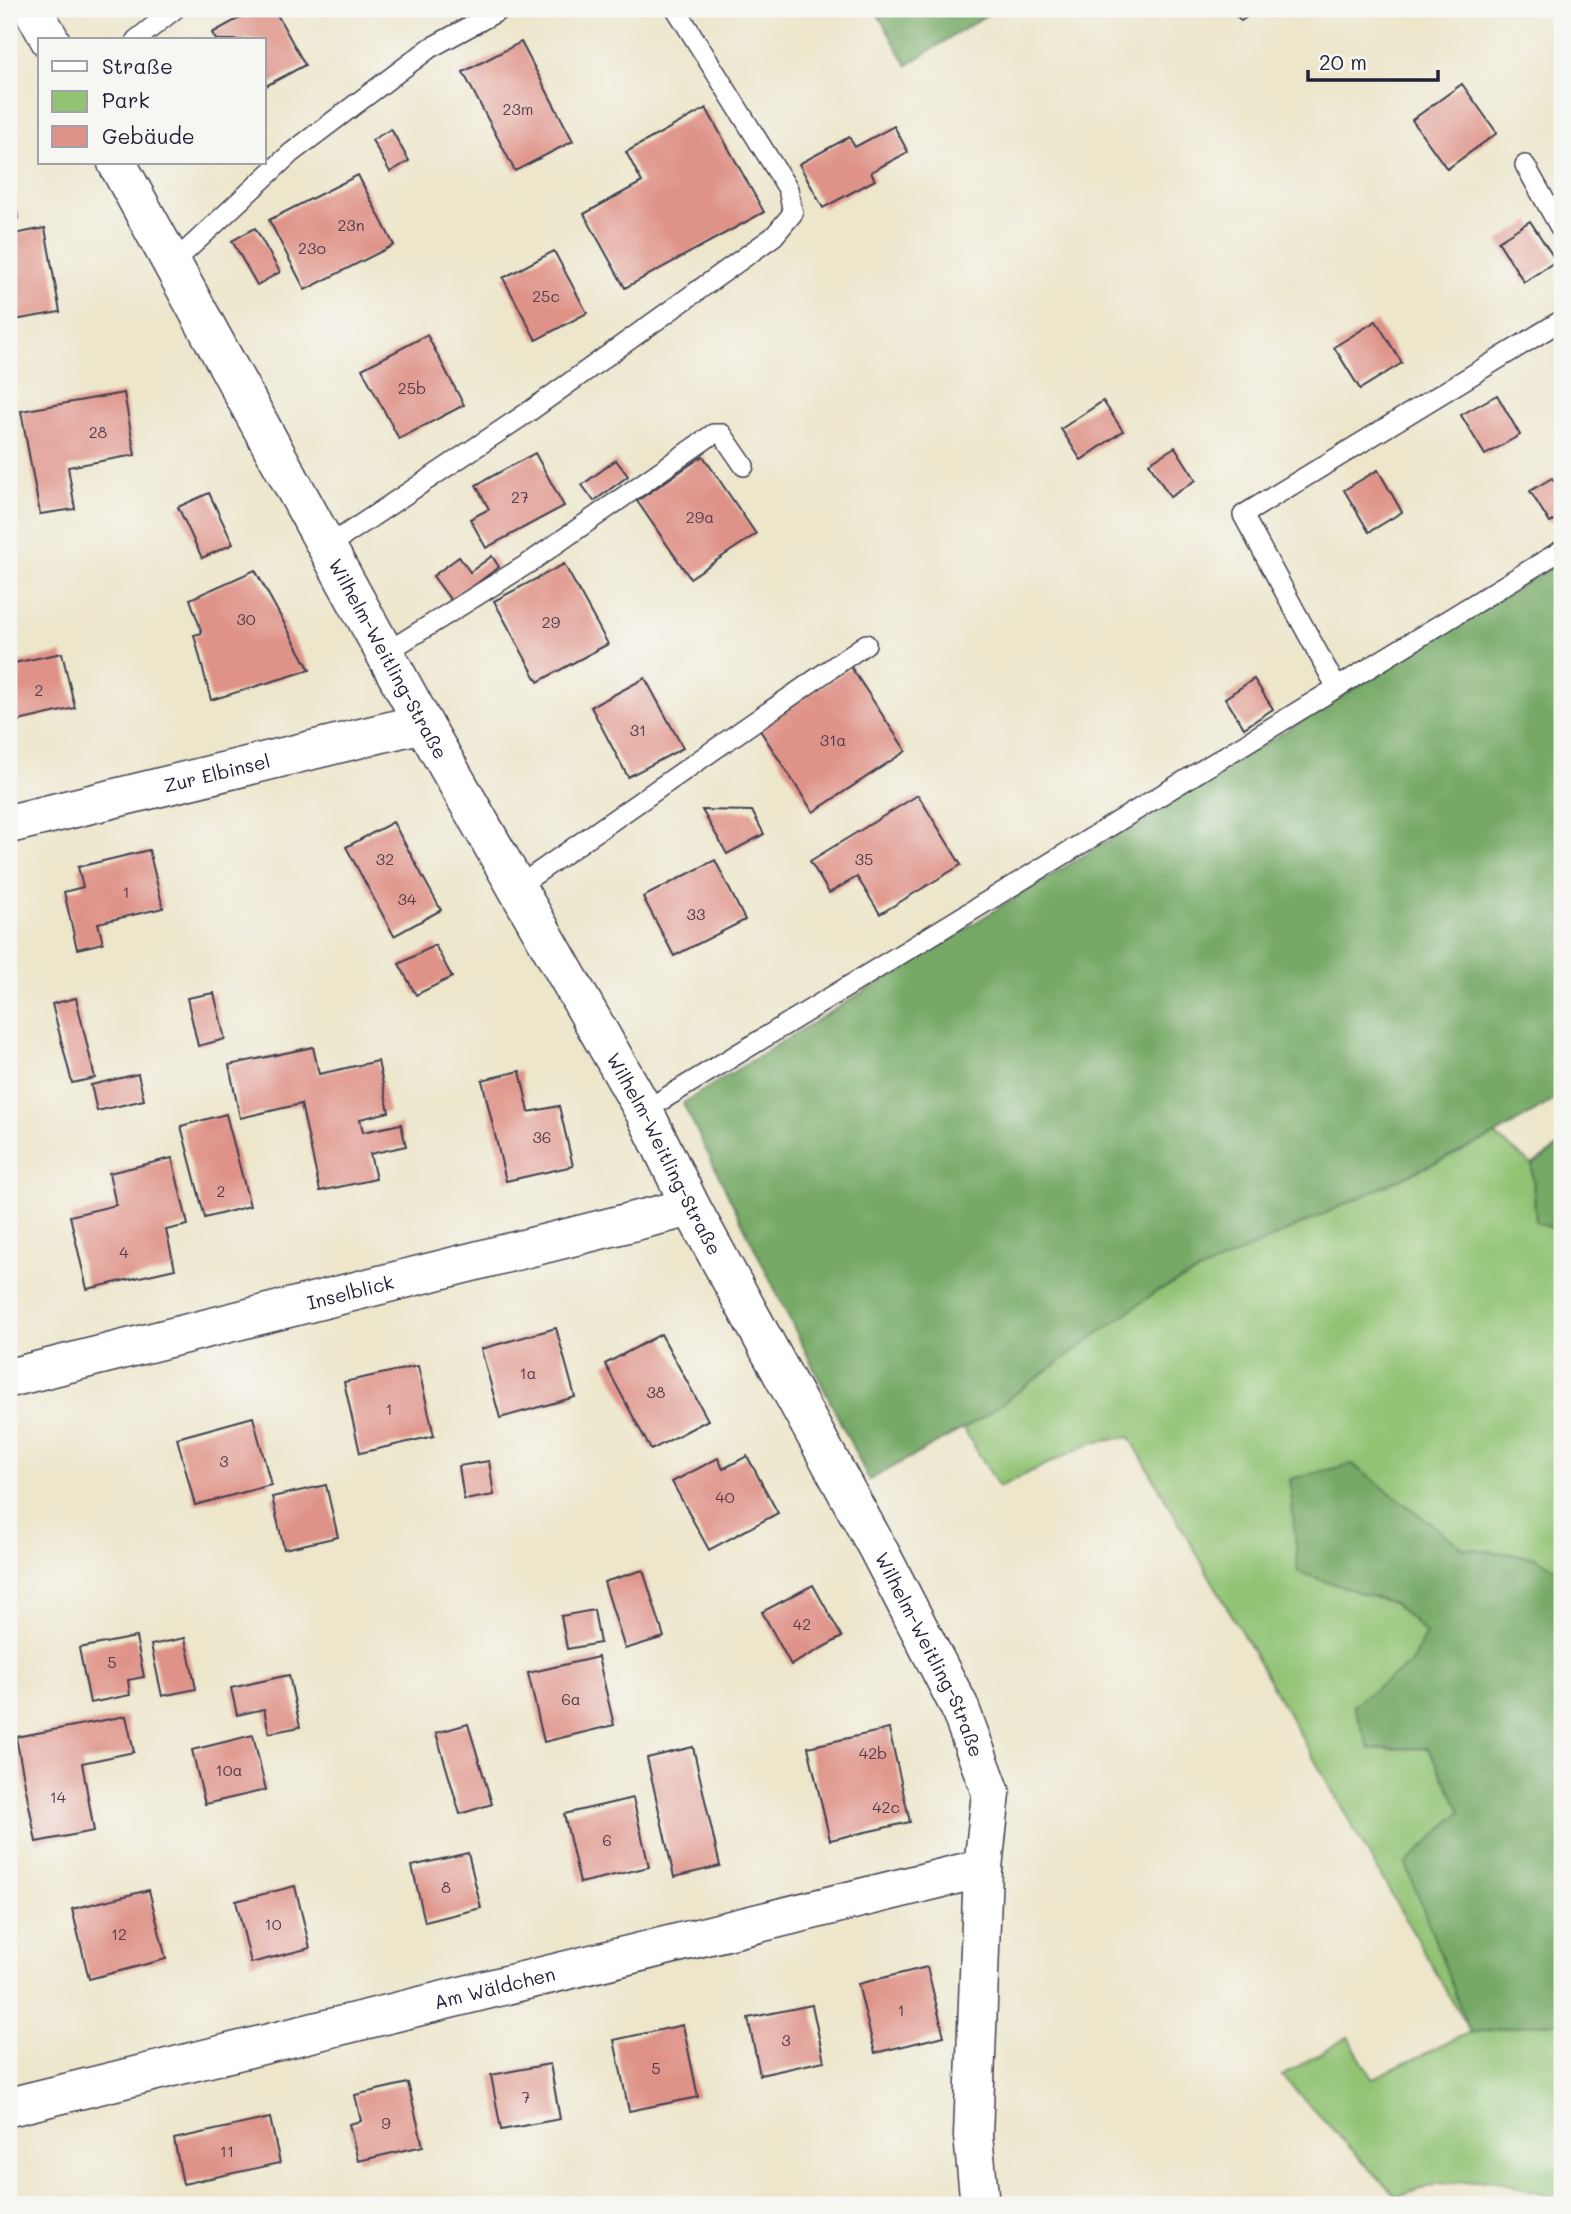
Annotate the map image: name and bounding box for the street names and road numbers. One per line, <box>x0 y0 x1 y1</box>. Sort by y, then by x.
street label: Wilhelm-Weitling-Straße <box>323 554 454 763</box>
street label: Zur Elbinsel <box>161 748 273 798</box>
street label: Wilhelm-Weitling-Straße <box>601 1048 728 1259</box>
street label: Inselblick <box>304 1269 396 1315</box>
street label: Wilhelm-Weitling-Straße <box>870 1548 990 1760</box>
street label: Am Wäldchen <box>431 1960 558 2014</box>

